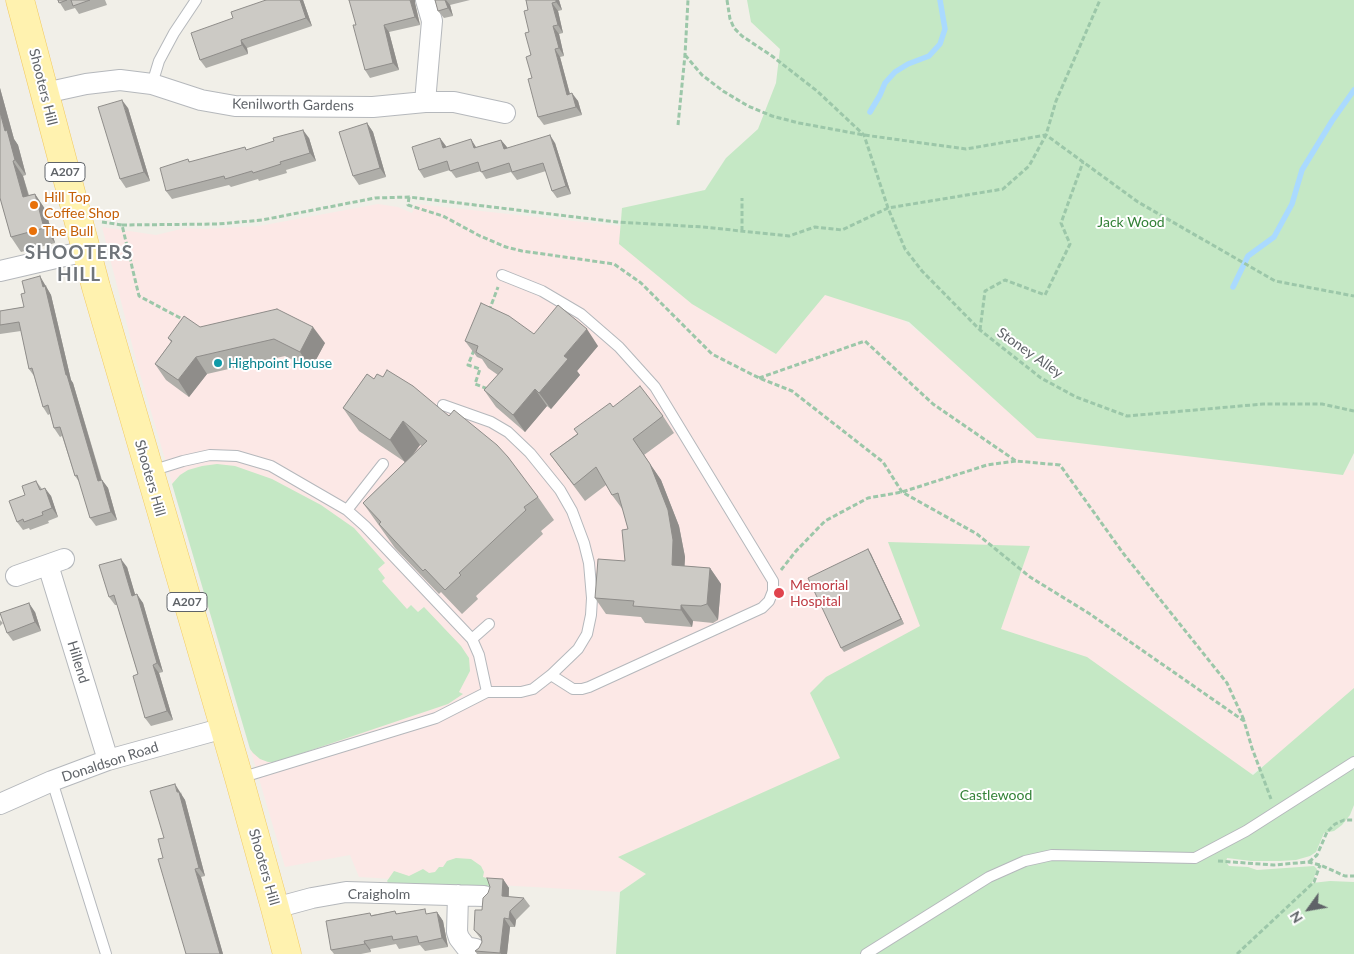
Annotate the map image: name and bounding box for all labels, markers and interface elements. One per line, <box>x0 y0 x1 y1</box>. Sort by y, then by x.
street label: Shooters Hill <box>25 47 61 127</box>
street label: Kenilworth Gardens <box>232 96 354 114</box>
road number: A207 <box>45 162 85 182</box>
place label: Hill Top Coffee Shop <box>44 189 120 222</box>
marker: Hill Top Coffee Shop <box>28 199 40 211</box>
park label: Jack Wood <box>1097 214 1165 230</box>
place label: The Bull <box>43 223 93 239</box>
marker: The Bull <box>27 225 39 237</box>
district label: SHOOTERS HILL <box>24 242 134 286</box>
street label: Stoney Alley <box>994 324 1066 382</box>
place label: Highpoint House <box>228 355 332 371</box>
marker: Highpoint House <box>212 357 224 369</box>
street label: Shooters Hill <box>131 438 169 518</box>
place label: Memorial Hospital <box>790 577 848 610</box>
marker: Memorial Hospital <box>772 586 786 600</box>
road number: A207 <box>167 592 207 612</box>
street label: Hillend <box>64 639 92 685</box>
street label: Donaldson Road <box>59 738 161 786</box>
park label: Castlewood <box>960 787 1032 803</box>
street label: Shooters Hill <box>245 827 283 907</box>
north arrow <box>1284 884 1334 934</box>
street label: Craigholm <box>348 886 410 902</box>
text: N <box>1286 908 1306 926</box>

